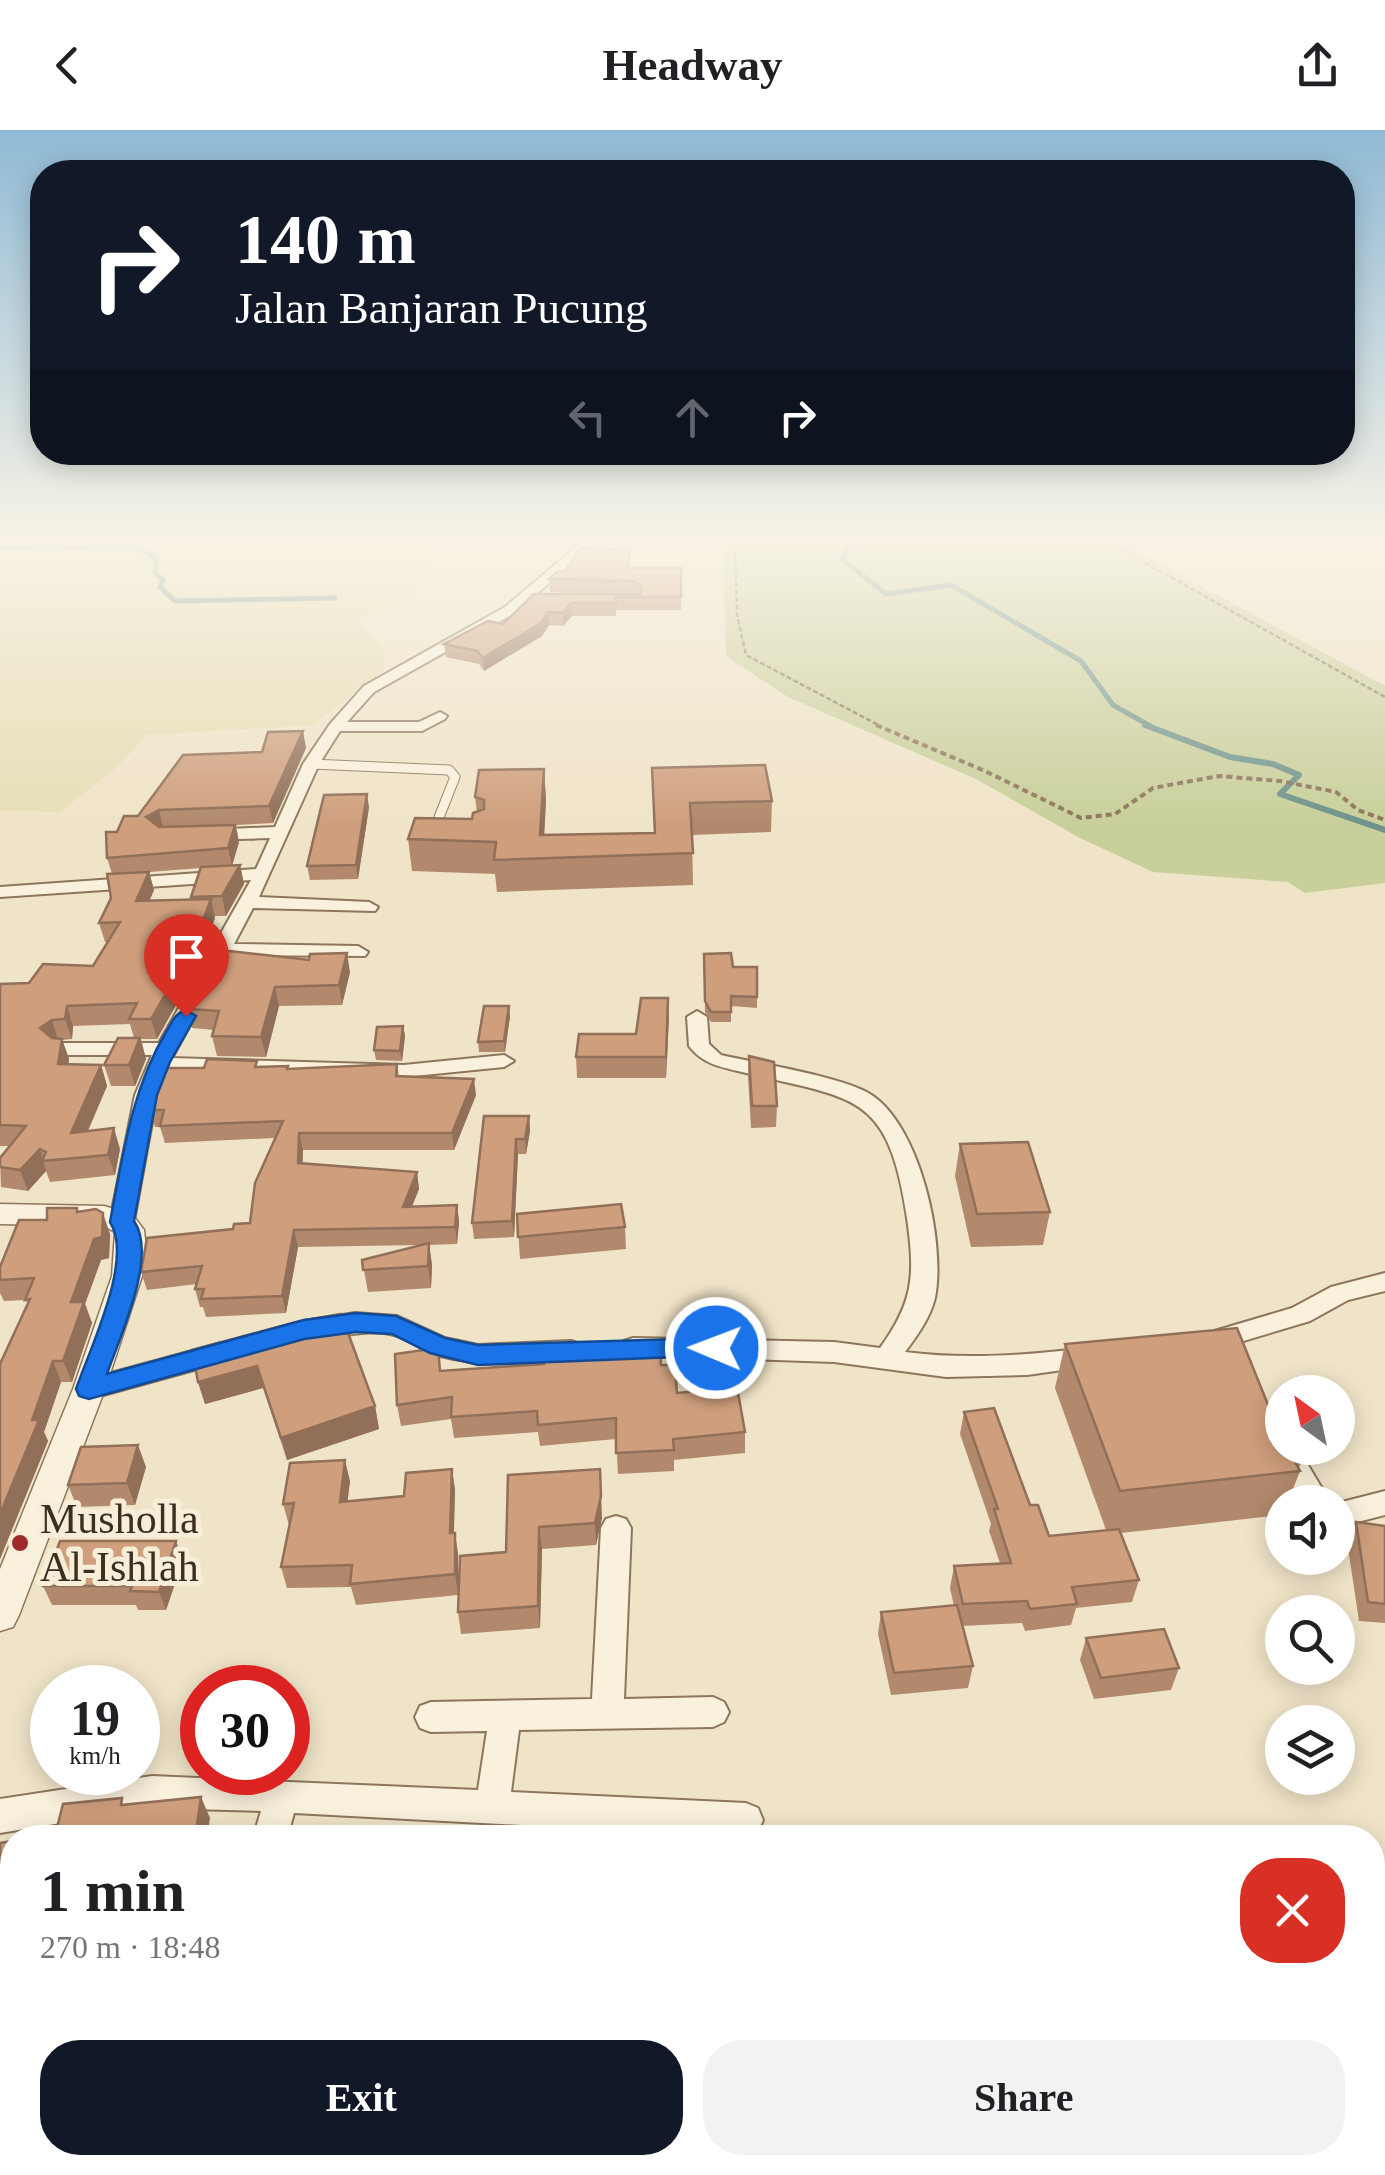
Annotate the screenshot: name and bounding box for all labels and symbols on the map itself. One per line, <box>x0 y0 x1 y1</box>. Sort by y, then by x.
pin <box>144 914 229 1017</box>
position arrow <box>664 1296 768 1400</box>
north arrow <box>1265 1375 1355 1465</box>
place label: Musholla Al-Ishlah <box>40 1496 199 1590</box>
marker: Musholla Al-Ishlah <box>9 1532 31 1554</box>
speed limit sign: 30 <box>180 1665 310 1795</box>

